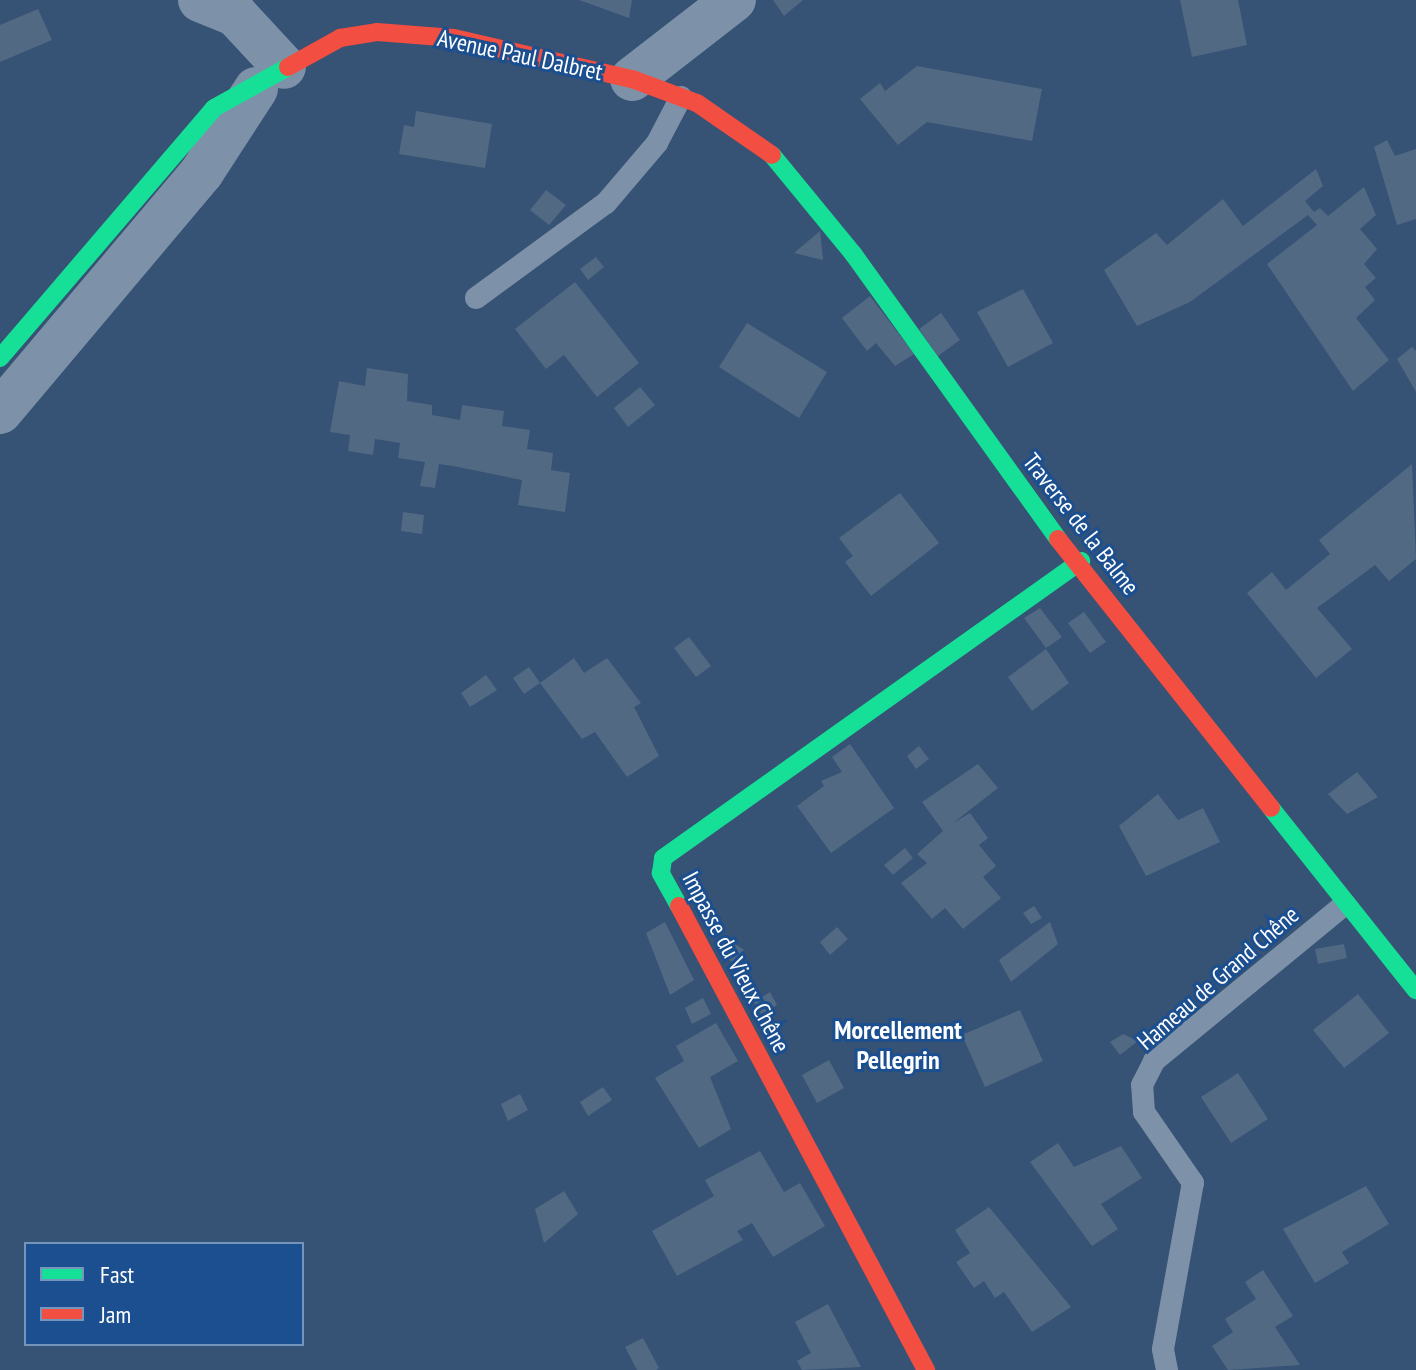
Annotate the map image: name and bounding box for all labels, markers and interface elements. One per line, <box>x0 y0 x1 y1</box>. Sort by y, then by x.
street label: Avenue Paul Dalbret <box>435 23 605 87</box>
street label: Traverse de la Balme <box>1017 448 1145 600</box>
street label: Impasse du Vieux Chêne <box>676 866 796 1058</box>
street label: Hameau de Grand Chêne <box>1131 900 1305 1056</box>
district label: Morcellement Pellegrin <box>834 1014 962 1076</box>
legend <box>24 1242 304 1346</box>
text: Fast <box>100 1259 134 1290</box>
text: Jam <box>100 1299 131 1330</box>

